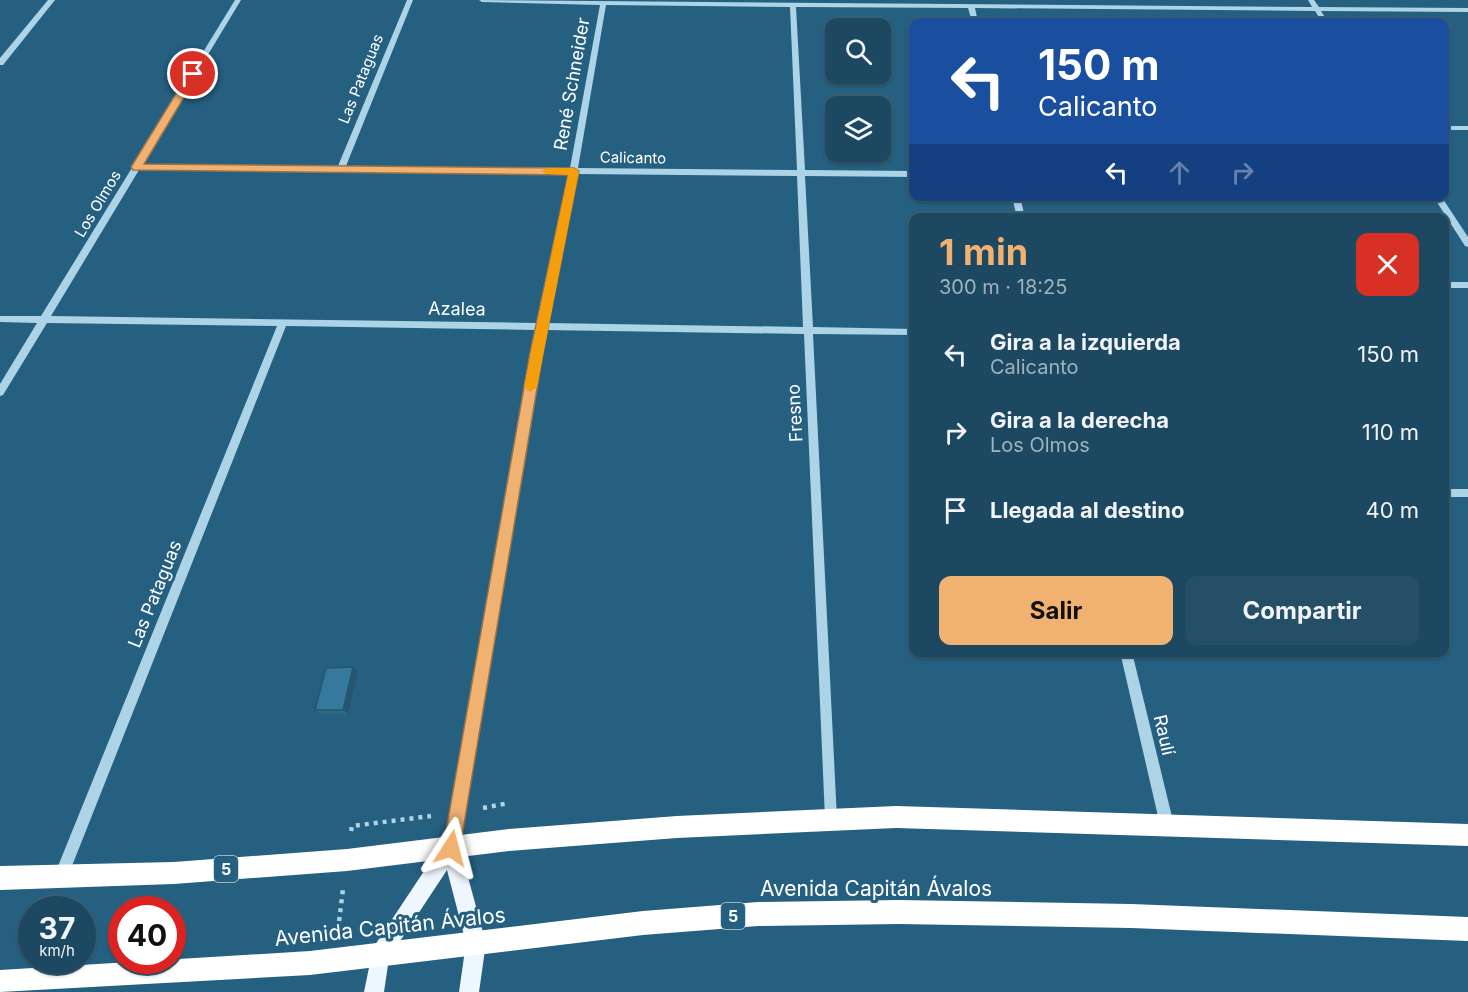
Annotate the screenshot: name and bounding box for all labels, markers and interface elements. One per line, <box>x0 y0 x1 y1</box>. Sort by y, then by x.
street label: René Schneider <box>550 16 594 152</box>
map controls <box>825 18 891 162</box>
button: search <box>825 18 891 84</box>
street label: Las Pataguas <box>334 31 387 126</box>
text: 150 m <box>1038 39 1160 90</box>
icon: left <box>939 42 1017 120</box>
pin <box>167 48 218 99</box>
icon: arrive <box>176 57 209 90</box>
text: Calicanto <box>1038 90 1158 123</box>
button: layers <box>825 96 891 162</box>
street label: Calicanto <box>600 147 666 168</box>
icon: left <box>1100 156 1133 189</box>
icon: ahead <box>1163 156 1196 189</box>
icon: right <box>1226 156 1259 189</box>
street label: Los Olmos <box>70 167 125 241</box>
text: 1 min <box>939 230 1028 274</box>
button: close <box>1356 233 1419 296</box>
text: 300 m · 18:25 <box>939 275 1067 299</box>
street label: Azalea <box>428 297 486 320</box>
text: Gira a la izquierda <box>990 329 1181 355</box>
icon: left <box>939 338 972 371</box>
text: 150 m <box>1357 341 1419 367</box>
text: Calicanto <box>990 355 1079 379</box>
street label: Fresno <box>782 384 807 443</box>
text: Gira a la derecha <box>990 407 1169 433</box>
icon: right <box>939 416 972 449</box>
text: 110 m <box>1362 419 1419 445</box>
text: Los Olmos <box>990 433 1090 457</box>
icon: arrive <box>939 494 972 527</box>
text: Llegada al destino <box>990 497 1184 523</box>
text: 40 m <box>1365 497 1419 523</box>
street label: Las Pataguas <box>123 537 186 651</box>
button: Salir <box>939 576 1173 645</box>
button: Compartir <box>1185 576 1419 645</box>
street label: Raulí <box>1150 713 1179 758</box>
position arrow <box>419 816 483 880</box>
road number: 5 <box>214 856 238 882</box>
street label: Avenida Capitán Ávalos <box>760 875 992 901</box>
speed limit sign: 40 <box>108 896 186 974</box>
street label: Avenida Capitán Ávalos <box>273 901 507 951</box>
road number: 5 <box>721 903 745 929</box>
text: 37 <box>39 910 75 946</box>
text: km/h <box>39 941 75 960</box>

